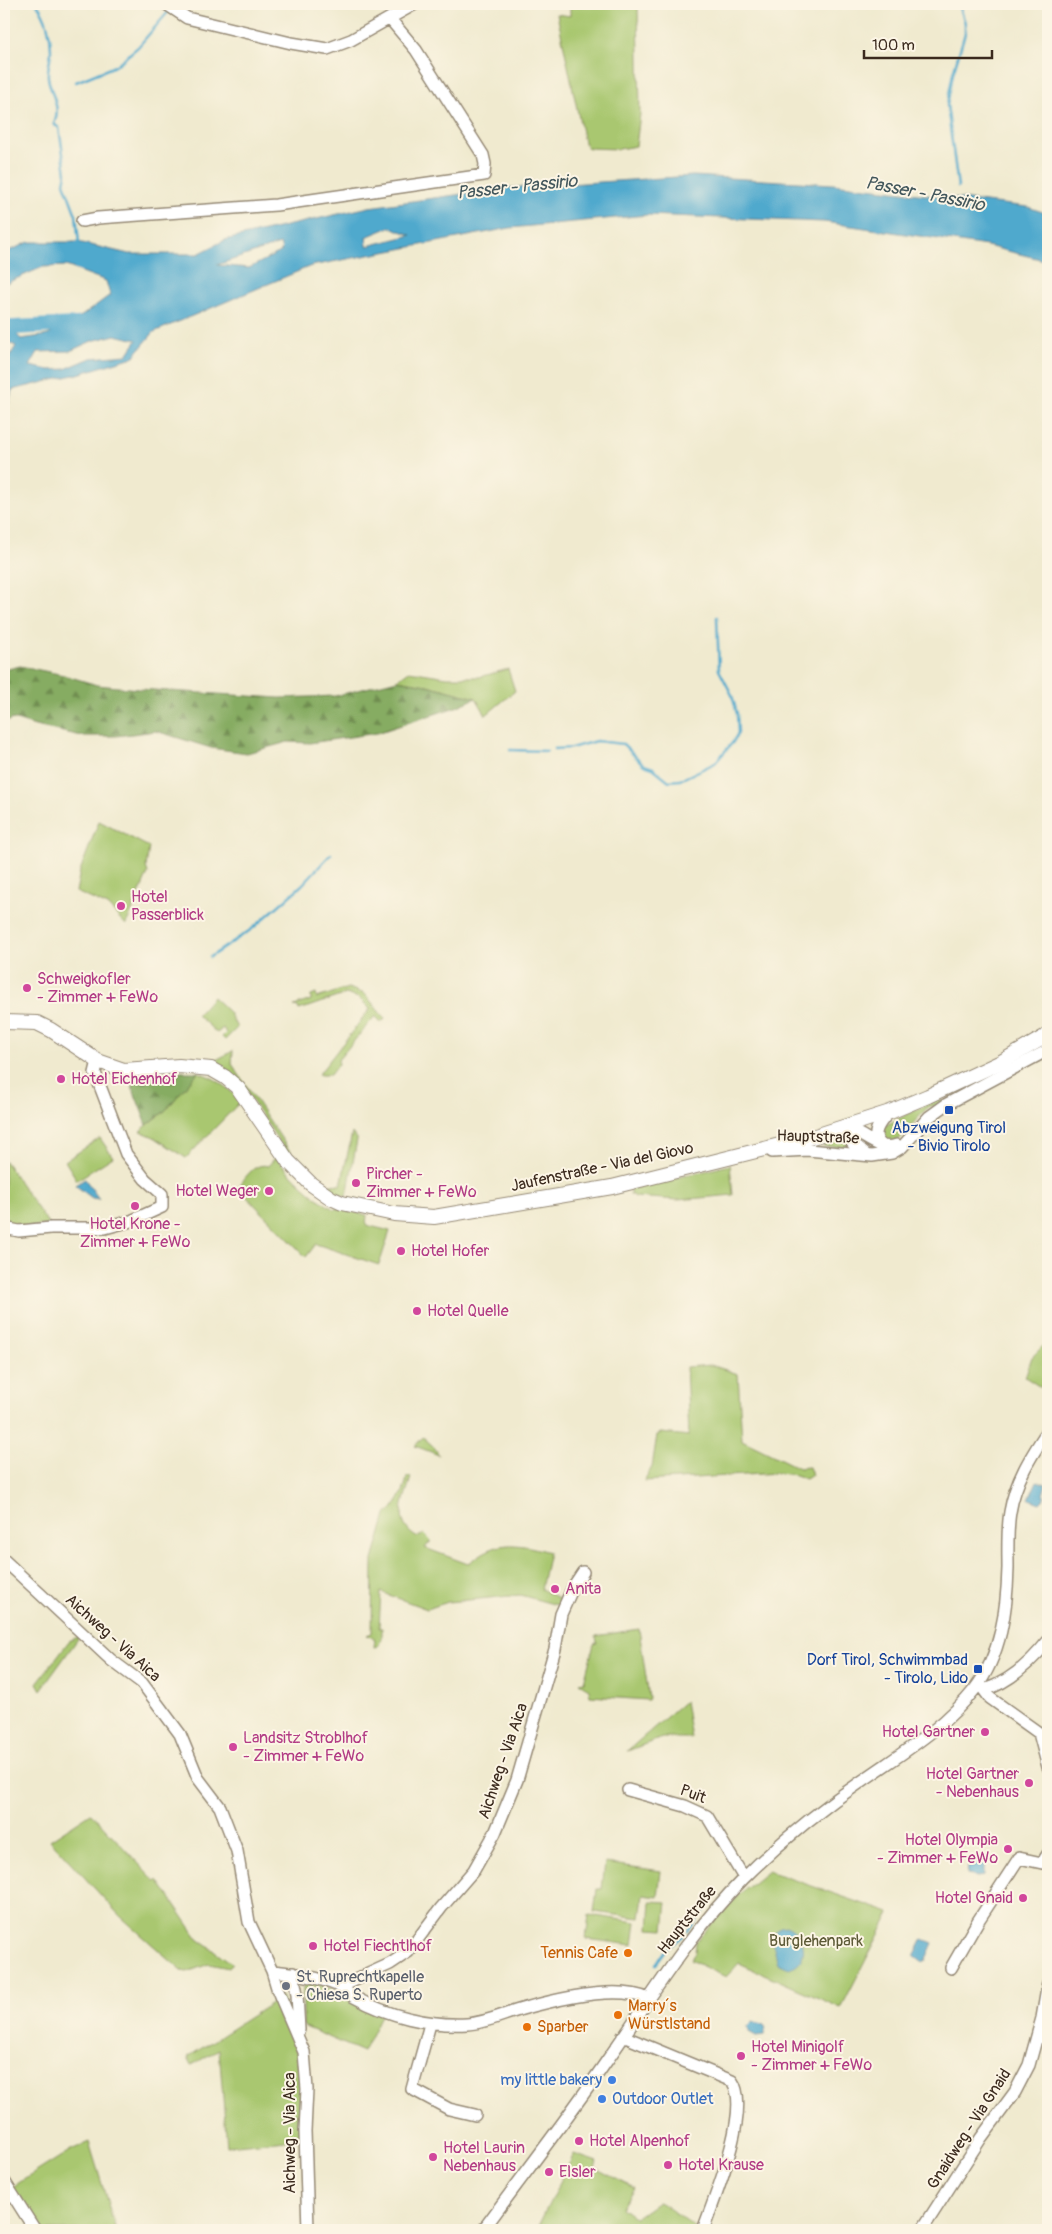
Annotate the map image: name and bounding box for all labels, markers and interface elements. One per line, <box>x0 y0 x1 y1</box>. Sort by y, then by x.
scale bar <box>864 28 992 60</box>
text: 100 m <box>872 36 915 55</box>
water label: Passer - Passirio <box>456 169 580 205</box>
water label: Passer - Passirio <box>864 171 988 217</box>
place label: Hotel Passerblick <box>131 887 204 925</box>
marker: Hotel Passerblick <box>115 900 127 912</box>
place label: Schweigkofler - Zimmer + FeWo <box>37 969 158 1007</box>
marker: Schweigkofler - Zimmer + FeWo <box>21 982 33 994</box>
place label: Hotel Eichenhof <box>71 1069 178 1089</box>
marker: Hotel Eichenhof <box>55 1073 67 1085</box>
marker: Abzweigung Tirol - Bivio Tirolo <box>943 1104 955 1116</box>
place label: Abzweigung Tirol - Bivio Tirolo <box>892 1118 1006 1156</box>
street label: Hauptstraße <box>776 1126 860 1148</box>
street label: Jaufenstraße - Via del Giovo <box>509 1138 696 1196</box>
place label: Pircher - Zimmer + FeWo <box>366 1164 477 1202</box>
marker: Pircher - Zimmer + FeWo <box>350 1177 362 1189</box>
place label: Hotel Weger <box>175 1181 259 1201</box>
marker: Hotel Weger <box>263 1185 275 1197</box>
marker: Hotel Krone - Zimmer + FeWo <box>129 1200 141 1212</box>
place label: Hotel Krone - Zimmer + FeWo <box>80 1214 191 1252</box>
place label: Hotel Hofer <box>411 1241 489 1261</box>
marker: Hotel Hofer <box>395 1245 407 1257</box>
place label: Hotel Quelle <box>427 1301 509 1321</box>
marker: Hotel Quelle <box>411 1305 423 1317</box>
place label: Anita <box>565 1579 601 1599</box>
marker: Anita <box>549 1583 561 1595</box>
street label: Aichweg - Via Aica <box>61 1590 165 1686</box>
place label: Dorf Tirol, Schwimmbad - Tirolo, Lido <box>807 1650 968 1688</box>
marker: Dorf Tirol, Schwimmbad - Tirolo, Lido <box>972 1663 984 1675</box>
street label: Aichweg - Via Aica <box>474 1700 532 1822</box>
place label: Hotel Gartner <box>882 1722 975 1742</box>
marker: Hotel Gartner <box>979 1726 991 1738</box>
place label: Landsitz Stroblhof - Zimmer + FeWo <box>243 1728 369 1766</box>
marker: Landsitz Stroblhof - Zimmer + FeWo <box>227 1741 239 1753</box>
place label: Hotel Gartner - Nebenhaus <box>926 1764 1019 1802</box>
marker: Hotel Gartner - Nebenhaus <box>1023 1777 1035 1789</box>
street label: Puit <box>677 1780 709 1808</box>
place label: Hotel Olympia - Zimmer + FeWo <box>877 1830 998 1868</box>
marker: Hotel Olympia - Zimmer + FeWo <box>1002 1843 1014 1855</box>
street label: Hauptstraße <box>653 1882 721 1958</box>
place label: Hotel Gnaid <box>935 1888 1013 1908</box>
marker: Hotel Gnaid <box>1017 1892 1029 1904</box>
park label: Burglehenpark <box>769 1931 863 1951</box>
place label: Hotel Fiechtlhof <box>323 1936 433 1956</box>
marker: Hotel Fiechtlhof <box>307 1940 319 1952</box>
place label: Tennis Cafe <box>540 1943 618 1963</box>
marker: Tennis Cafe <box>622 1947 634 1959</box>
place label: St. Ruprechtkapelle - Chiesa S. Ruperto <box>296 1967 424 2005</box>
marker: St. Ruprechtkapelle - Chiesa S. Ruperto <box>280 1980 292 1992</box>
place label: Marry´s Würstlstand <box>628 1996 711 2034</box>
marker: Marry´s Würstlstand <box>612 2009 624 2021</box>
place label: Sparber <box>537 2017 589 2037</box>
marker: Sparber <box>521 2021 533 2033</box>
place label: Hotel Minigolf - Zimmer + FeWo <box>751 2037 872 2075</box>
marker: Hotel Minigolf - Zimmer + FeWo <box>735 2050 747 2062</box>
street label: Gnaidweg - Via Gnaid <box>923 2065 1015 2193</box>
place label: my little bakery <box>500 2070 602 2090</box>
street label: Aichweg - Via Aica <box>280 2072 300 2194</box>
marker: my little bakery <box>606 2074 618 2086</box>
place label: Outdoor Outlet <box>612 2089 714 2109</box>
marker: Outdoor Outlet <box>596 2093 608 2105</box>
place label: Hotel Alpenhof <box>589 2131 691 2151</box>
marker: Hotel Alpenhof <box>573 2135 585 2147</box>
place label: Hotel Laurin Nebenhaus <box>443 2138 525 2176</box>
marker: Hotel Laurin Nebenhaus <box>427 2151 439 2163</box>
place label: Hotel Krause <box>678 2155 764 2175</box>
marker: Hotel Krause <box>662 2159 674 2171</box>
place label: Elsler <box>559 2162 596 2182</box>
marker: Elsler <box>543 2166 555 2178</box>

